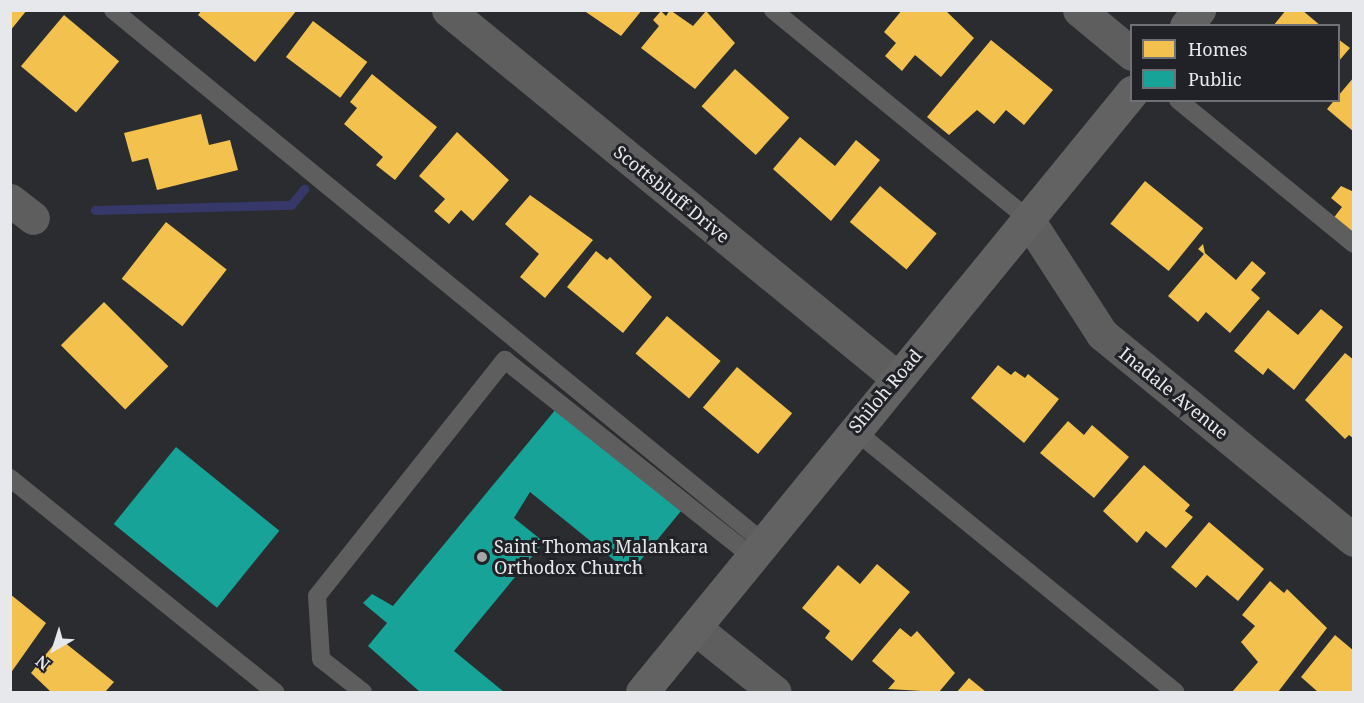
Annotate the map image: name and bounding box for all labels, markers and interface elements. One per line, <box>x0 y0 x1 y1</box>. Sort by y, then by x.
legend <box>1130 24 1340 102</box>
text: Homes <box>1188 37 1247 61</box>
text: Public <box>1188 67 1242 91</box>
street label: Scottsbluff Drive <box>610 141 734 247</box>
street label: Inadale Avenue <box>1115 343 1233 443</box>
street label: Shiloh Road <box>844 345 926 437</box>
place label: Saint Thomas Malankara Orthodox Church <box>494 536 708 578</box>
marker: Saint Thomas Malankara Orthodox Church <box>475 550 489 564</box>
north arrow <box>24 619 84 679</box>
text: N <box>31 650 55 676</box>

